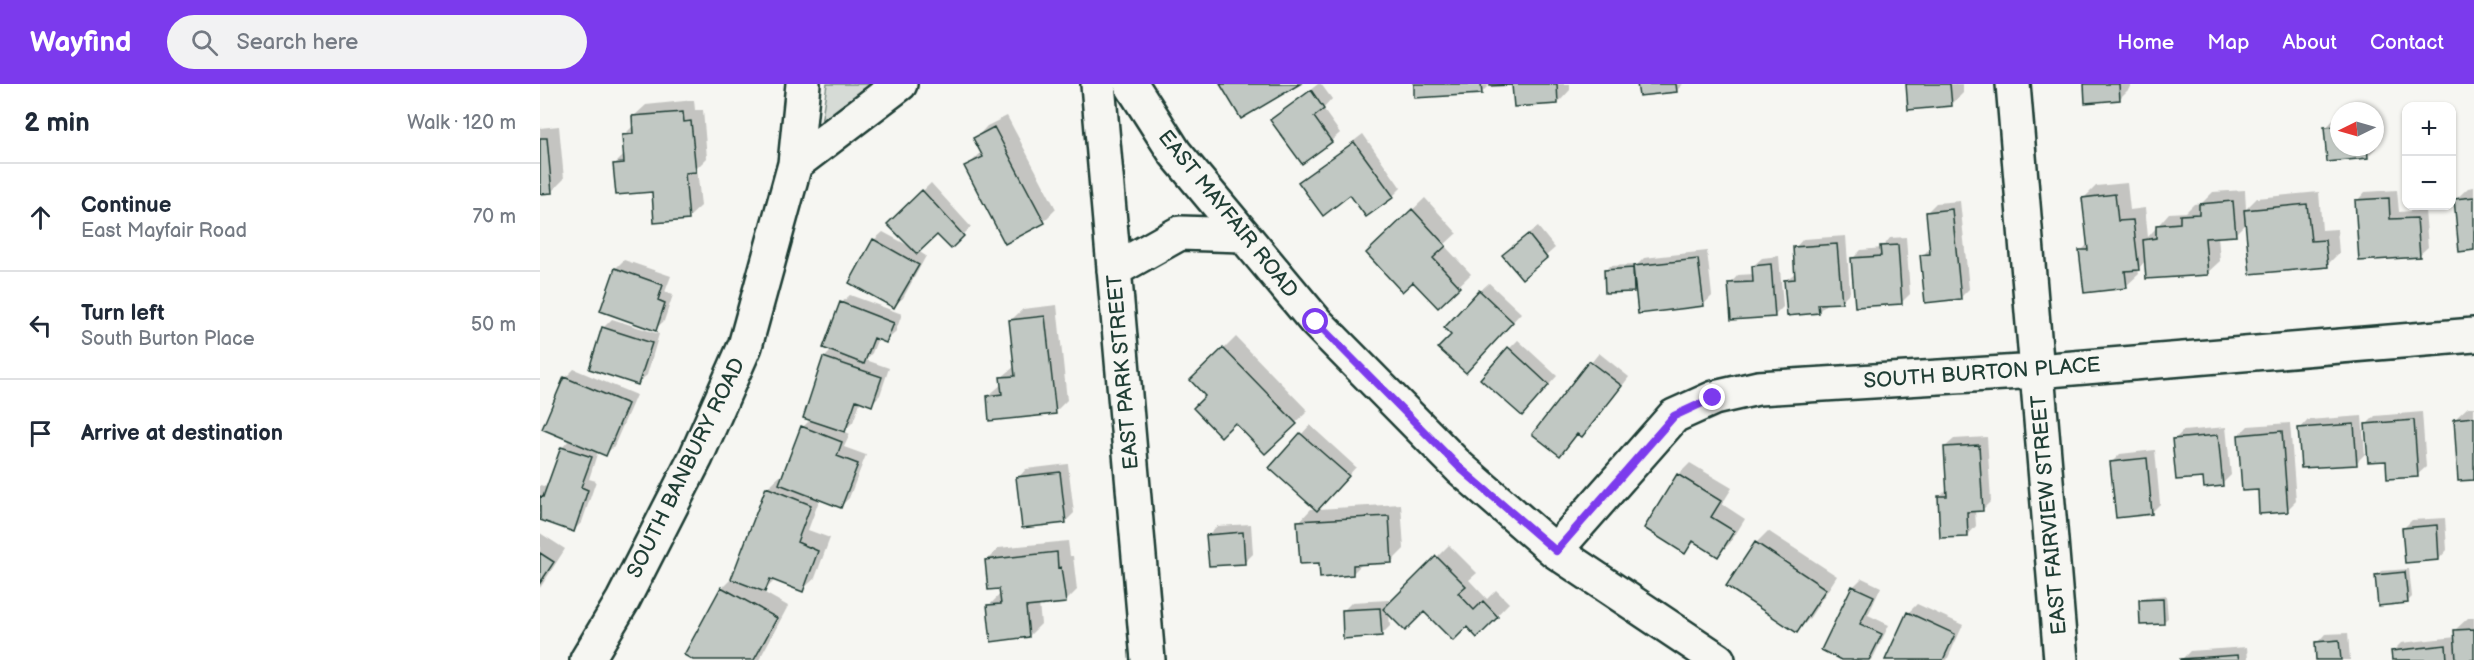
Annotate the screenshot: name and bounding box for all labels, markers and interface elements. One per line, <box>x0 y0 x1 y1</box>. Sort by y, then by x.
search box <box>167 15 587 69</box>
text: Wayfind <box>30 26 131 59</box>
icon: search <box>188 26 221 59</box>
text: Search here <box>236 29 358 56</box>
text: Home <box>2117 30 2174 55</box>
text: Map <box>2207 30 2249 55</box>
text: About <box>2282 30 2337 55</box>
text: Contact <box>2370 30 2444 55</box>
north arrow <box>2330 102 2384 156</box>
map controls <box>2402 102 2456 210</box>
button: + <box>2402 102 2456 156</box>
text: 2 min <box>24 108 90 139</box>
text: Walk · 120 m <box>407 111 516 135</box>
street label: EAST MAYFAIR ROAD <box>1153 125 1303 303</box>
button: − <box>2402 156 2456 210</box>
text: Continue <box>81 192 171 219</box>
icon: ahead <box>24 201 57 234</box>
text: 70 m <box>472 205 516 229</box>
text: East Mayfair Road <box>81 219 247 243</box>
street label: EAST PARK STREET <box>1102 273 1144 471</box>
text: Turn left <box>81 300 165 327</box>
route start <box>1302 308 1328 334</box>
icon: left <box>24 309 57 342</box>
text: 50 m <box>471 313 516 337</box>
text: South Burton Place <box>81 327 255 351</box>
street label: SOUTH BURTON PLACE <box>1863 352 2101 394</box>
street label: SOUTH BANBURY ROAD <box>622 354 750 582</box>
route end <box>1699 384 1725 410</box>
street label: EAST FAIRVIEW STREET <box>2026 394 2072 636</box>
icon: arrive <box>24 417 57 450</box>
text: Arrive at destination <box>81 420 283 447</box>

